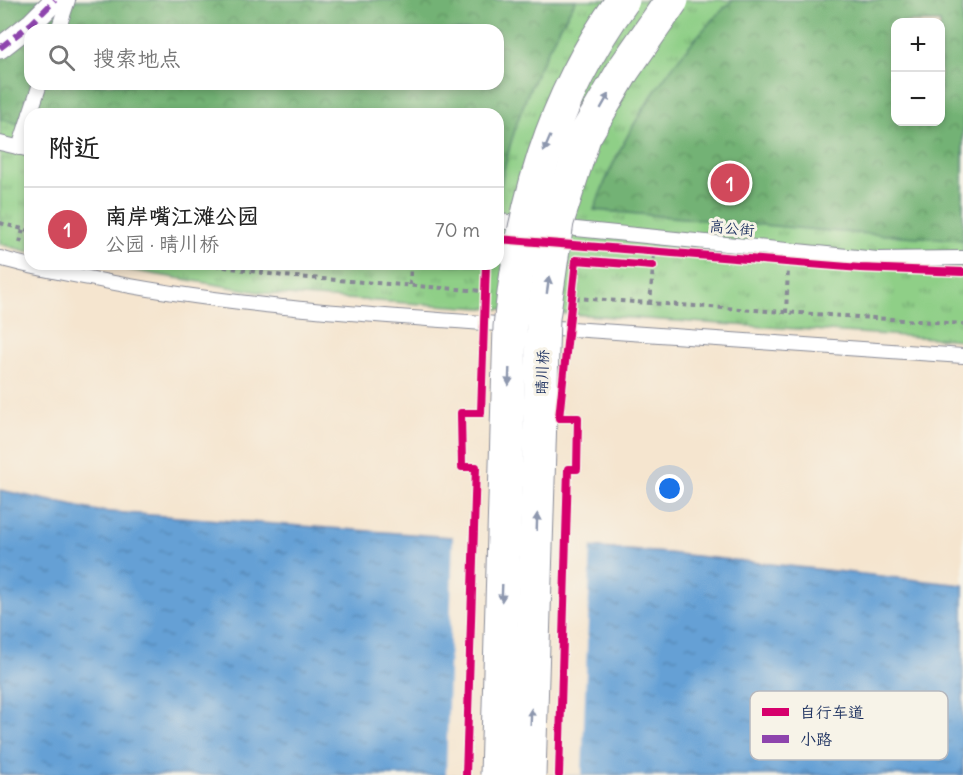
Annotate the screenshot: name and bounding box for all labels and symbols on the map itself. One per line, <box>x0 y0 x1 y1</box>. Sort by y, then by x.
one-way arrow <box>600 92 610 109</box>
one-way arrow <box>542 136 552 154</box>
pin: 1 <box>710 160 750 206</box>
street label: 高公街 <box>709 216 755 240</box>
one-way arrow <box>543 275 552 294</box>
street label: 晴川桥 <box>532 349 552 395</box>
one-way arrow <box>504 367 514 386</box>
your location <box>655 474 684 503</box>
one-way arrow <box>532 512 542 531</box>
one-way arrow <box>498 583 507 602</box>
legend <box>750 691 948 760</box>
text: 自行车道 <box>800 702 864 722</box>
one-way arrow <box>526 707 536 726</box>
text: 小路 <box>800 729 832 749</box>

